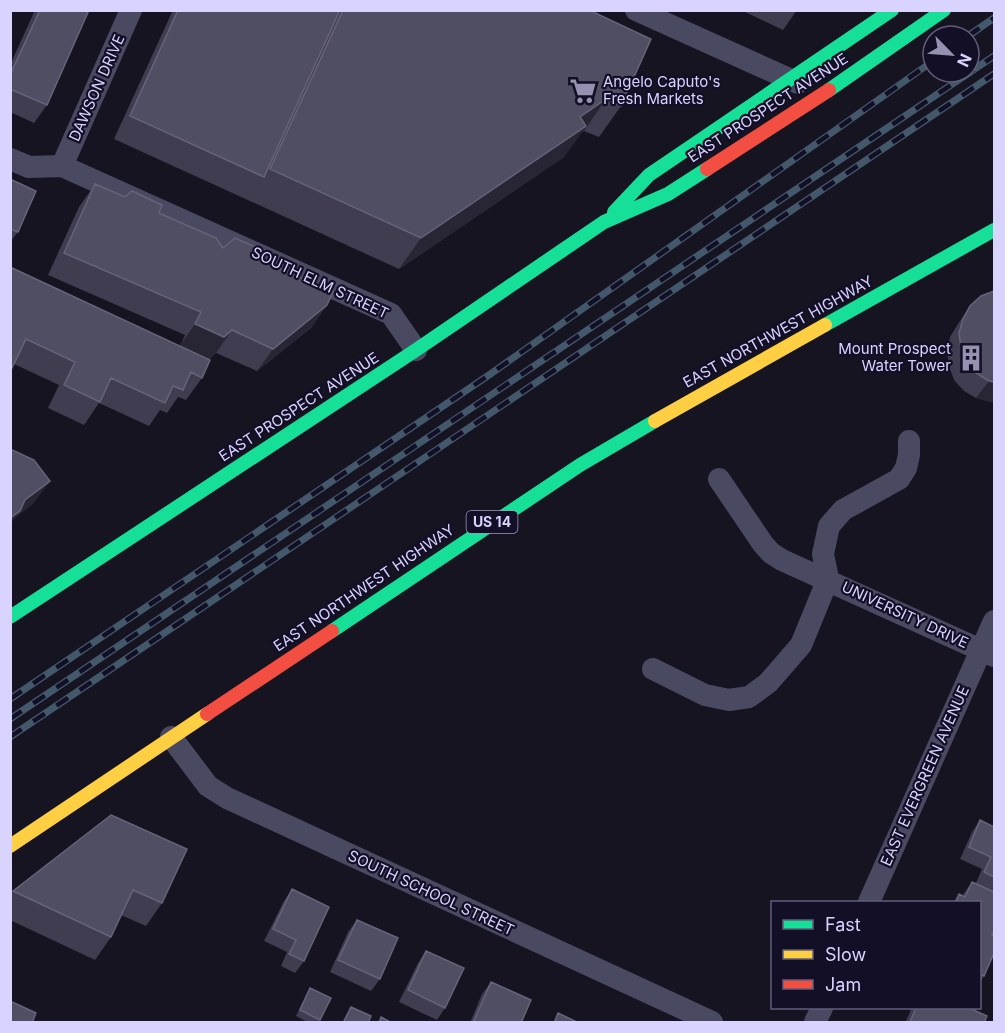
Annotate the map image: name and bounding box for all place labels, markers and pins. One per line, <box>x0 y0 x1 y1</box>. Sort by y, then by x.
place label: Angelo Caputo's Fresh Markets <box>603 72 720 108</box>
supermarket icon: Angelo Caputo's Fresh Markets <box>568 76 598 106</box>
place label: Mount Prospect Water Tower <box>838 339 951 375</box>
building icon: Mount Prospect Water Tower <box>956 343 986 373</box>

